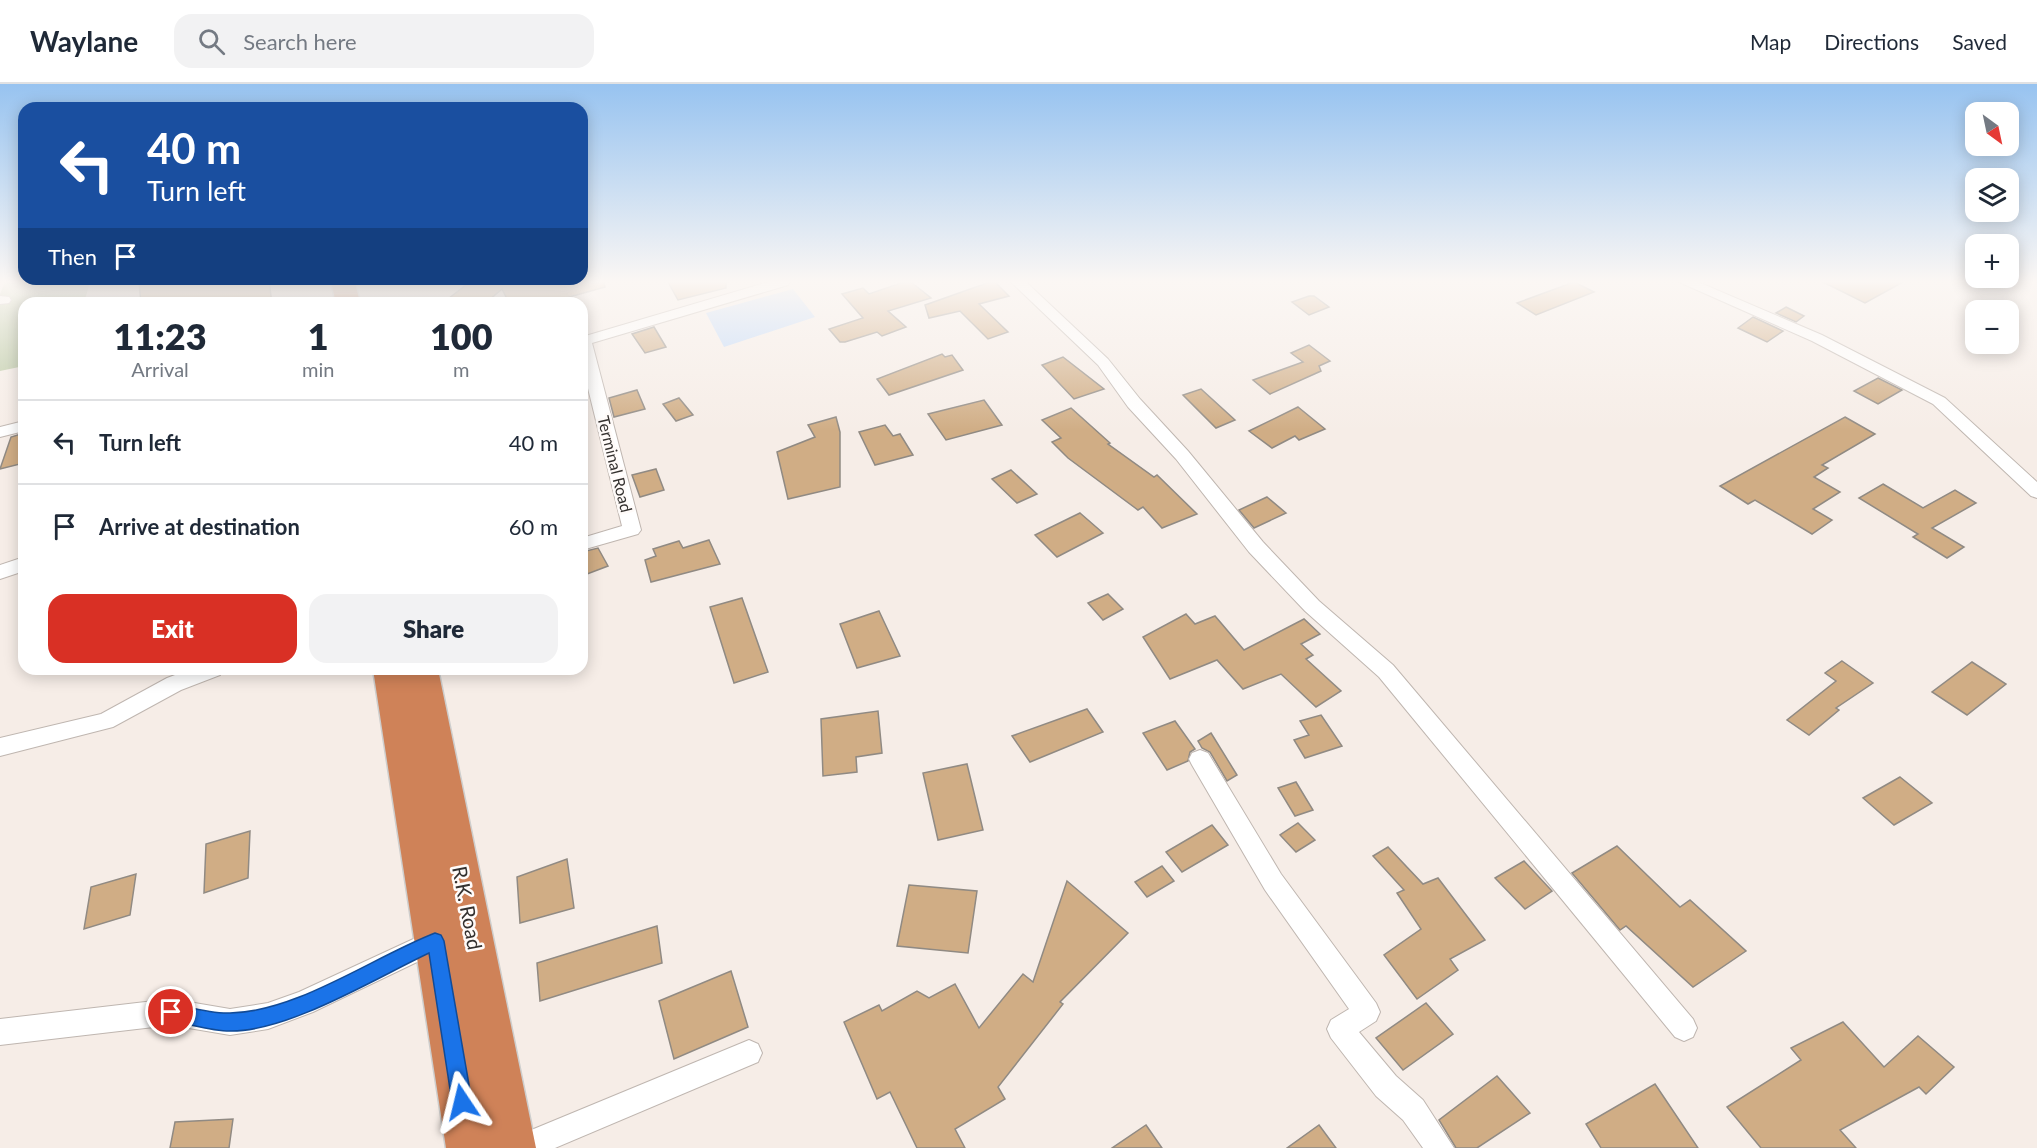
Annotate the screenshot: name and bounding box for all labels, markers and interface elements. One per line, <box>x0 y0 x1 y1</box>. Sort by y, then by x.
search box <box>174 14 594 68</box>
text: Waylane <box>30 24 138 58</box>
icon: search <box>195 25 228 58</box>
text: Search here <box>243 28 357 55</box>
text: Map <box>1750 29 1791 54</box>
text: Directions <box>1824 29 1919 54</box>
text: Saved <box>1952 29 2007 54</box>
north arrow <box>1965 102 2019 156</box>
map controls <box>1965 102 2019 354</box>
text: 40 m <box>147 123 241 173</box>
icon: left <box>48 126 126 204</box>
button: layers <box>1965 168 2019 222</box>
text: Turn left <box>147 174 246 207</box>
button: + <box>1965 234 2019 288</box>
icon: arrive <box>109 240 142 273</box>
text: Then <box>48 243 97 270</box>
button: − <box>1965 300 2019 354</box>
text: 11:23 <box>113 314 207 358</box>
text: 1 <box>308 314 329 358</box>
text: 100 <box>430 314 493 358</box>
text: Arrival <box>131 357 189 381</box>
text: min <box>302 357 334 381</box>
text: m <box>453 357 469 381</box>
street label: Terminal Road <box>594 414 637 514</box>
icon: left <box>48 426 81 459</box>
text: Turn left <box>99 429 181 456</box>
text: 40 m <box>509 429 558 456</box>
icon: arrive <box>48 510 81 543</box>
text: Arrive at destination <box>99 513 300 540</box>
text: 60 m <box>509 513 558 540</box>
button: Exit <box>48 594 297 663</box>
button: Share <box>309 594 558 663</box>
street label: R.K. Road <box>448 864 488 952</box>
pin <box>145 986 196 1037</box>
icon: arrive <box>154 995 187 1028</box>
position arrow <box>430 1070 494 1134</box>

